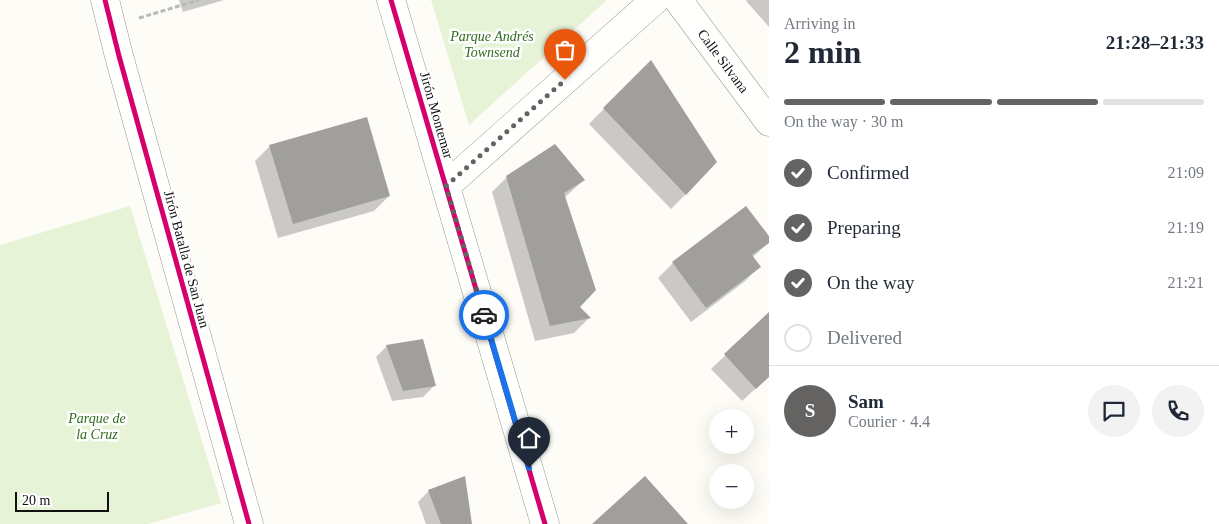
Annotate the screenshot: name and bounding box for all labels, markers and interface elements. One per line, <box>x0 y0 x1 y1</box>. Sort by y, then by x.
text: Arriving in <box>784 15 856 32</box>
street label: Calle Silvana <box>695 27 752 96</box>
park label: Parque Andrés Townsend <box>449 29 534 60</box>
pin <box>544 29 586 80</box>
text: 21:28–21:33 <box>1106 32 1204 53</box>
text: 2 min <box>784 34 861 70</box>
icon: bag <box>551 36 579 64</box>
street label: Jirón Montemar <box>417 70 456 161</box>
text: On the way · 30 m <box>784 113 904 130</box>
icon: check <box>784 159 812 187</box>
text: Confirmed <box>827 162 909 183</box>
text: 21:09 <box>1168 164 1204 181</box>
street label: Jirón Batalla de San Juan <box>161 189 212 329</box>
icon: check <box>784 214 812 242</box>
text: Preparing <box>827 217 901 238</box>
text: 21:19 <box>1168 219 1204 236</box>
icon: check <box>784 269 812 297</box>
text: On the way <box>827 272 915 293</box>
text: 21:21 <box>1168 274 1204 291</box>
courier <box>459 290 509 340</box>
icon: car <box>470 301 498 329</box>
text: Delivered <box>827 327 902 348</box>
button: chat <box>1088 385 1140 437</box>
button: phone <box>1152 385 1204 437</box>
text: Sam <box>848 391 884 412</box>
text: S <box>805 400 815 421</box>
map controls <box>709 409 754 509</box>
button: + <box>709 409 754 454</box>
park label: Parque de la Cruz <box>67 411 126 442</box>
text: Courier · 4.4 <box>848 413 930 430</box>
pin <box>508 417 550 468</box>
icon: home <box>515 424 543 452</box>
button: − <box>709 464 754 509</box>
scale bar <box>15 489 109 512</box>
text: 20 m <box>22 493 50 508</box>

